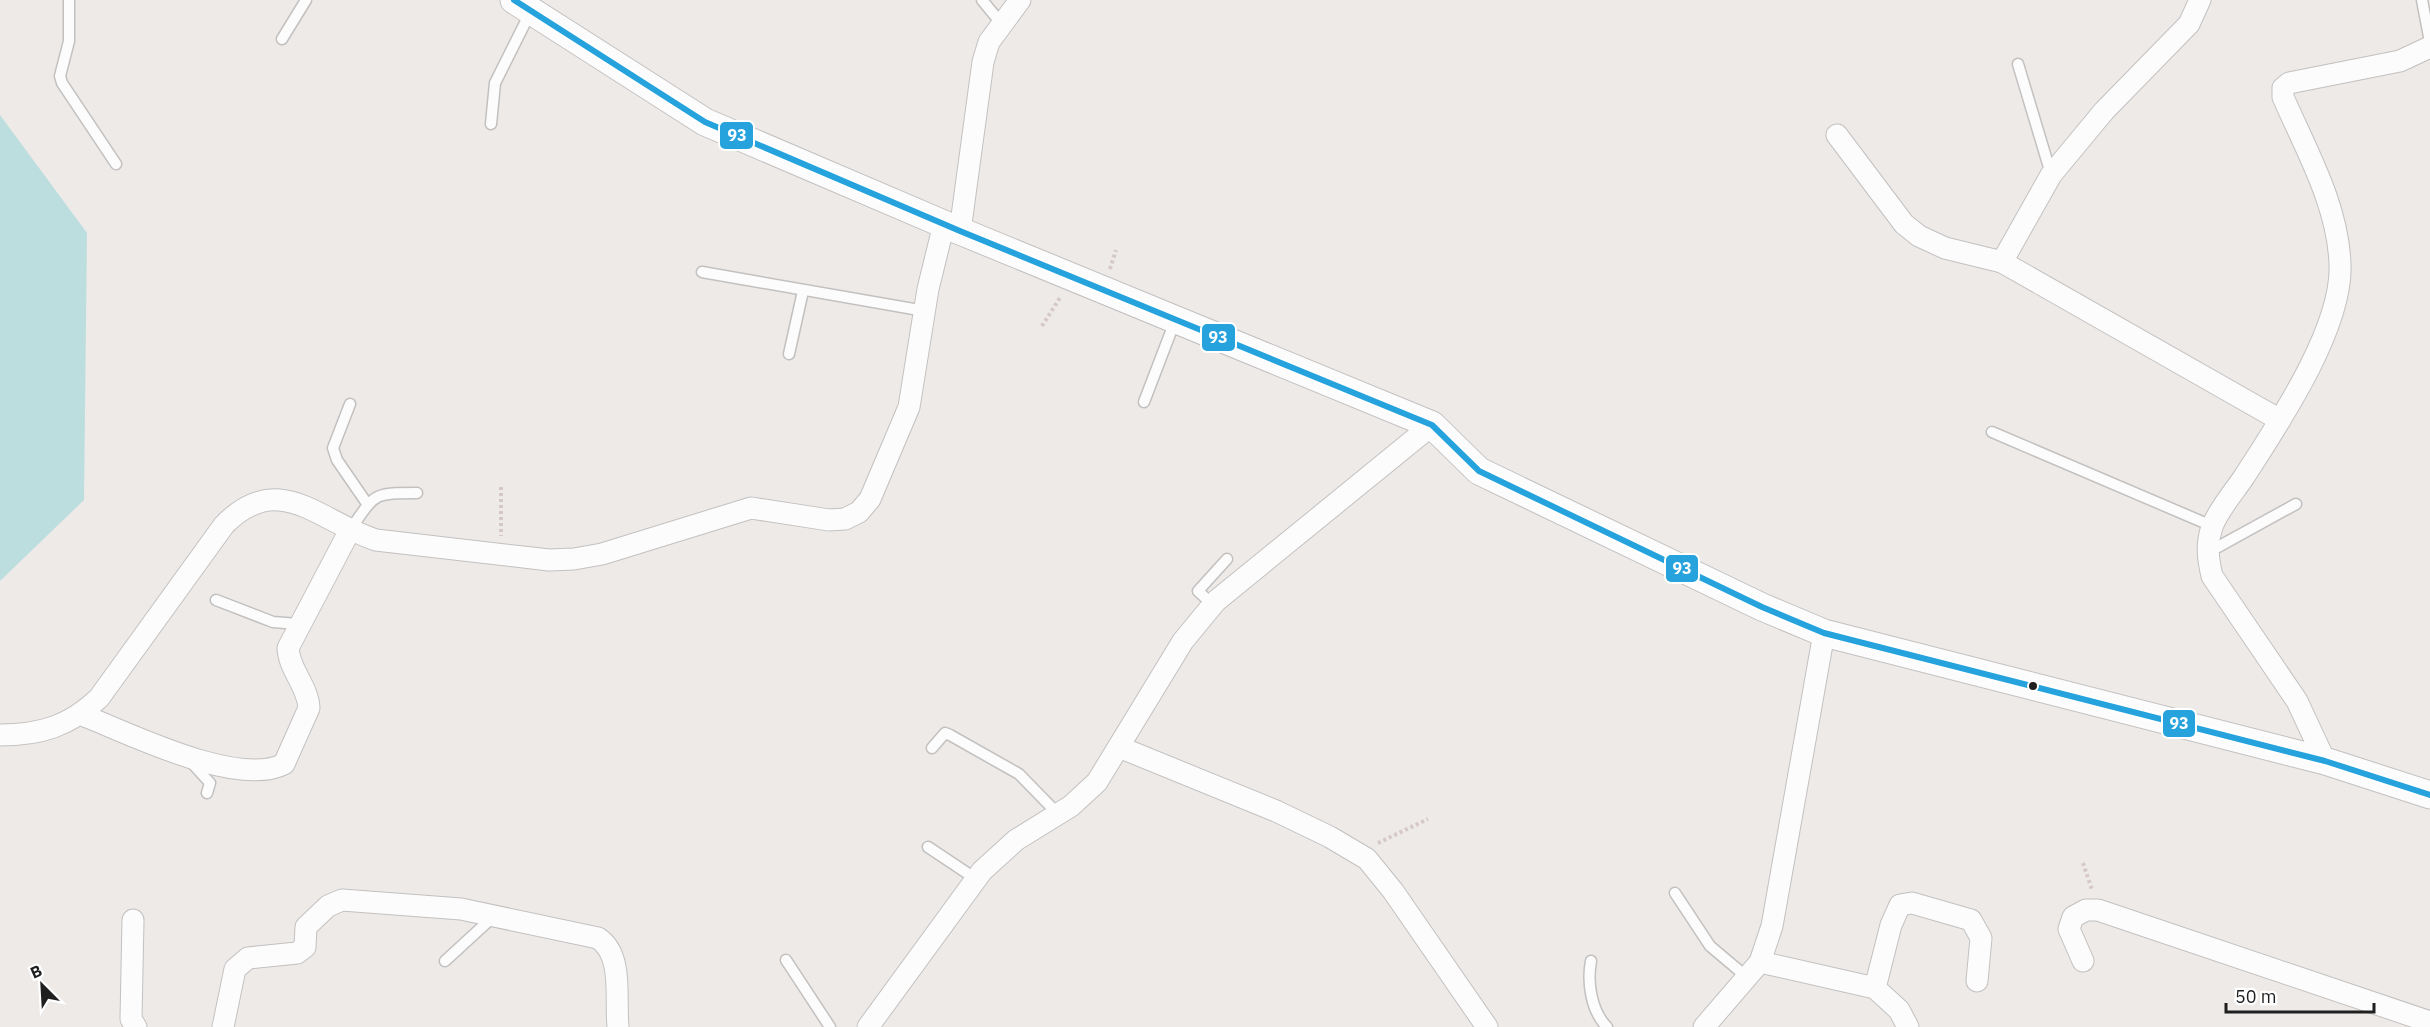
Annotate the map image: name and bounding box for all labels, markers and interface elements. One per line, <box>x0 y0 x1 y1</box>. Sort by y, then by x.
line badge: 93 <box>719 121 754 150</box>
text: 93 <box>727 125 747 145</box>
line badge: 93 <box>1201 323 1236 352</box>
text: 93 <box>1208 327 1228 347</box>
line badge: 93 <box>1665 554 1699 583</box>
text: 93 <box>1672 558 1692 578</box>
unlabelled marker <box>2027 680 2039 692</box>
line badge: 93 <box>2162 709 2196 738</box>
text: 93 <box>2169 713 2189 733</box>
north arrow <box>12 955 72 1015</box>
text: B <box>27 960 45 983</box>
scale bar <box>2226 976 2374 1014</box>
text: 50 m <box>2235 985 2277 1008</box>

